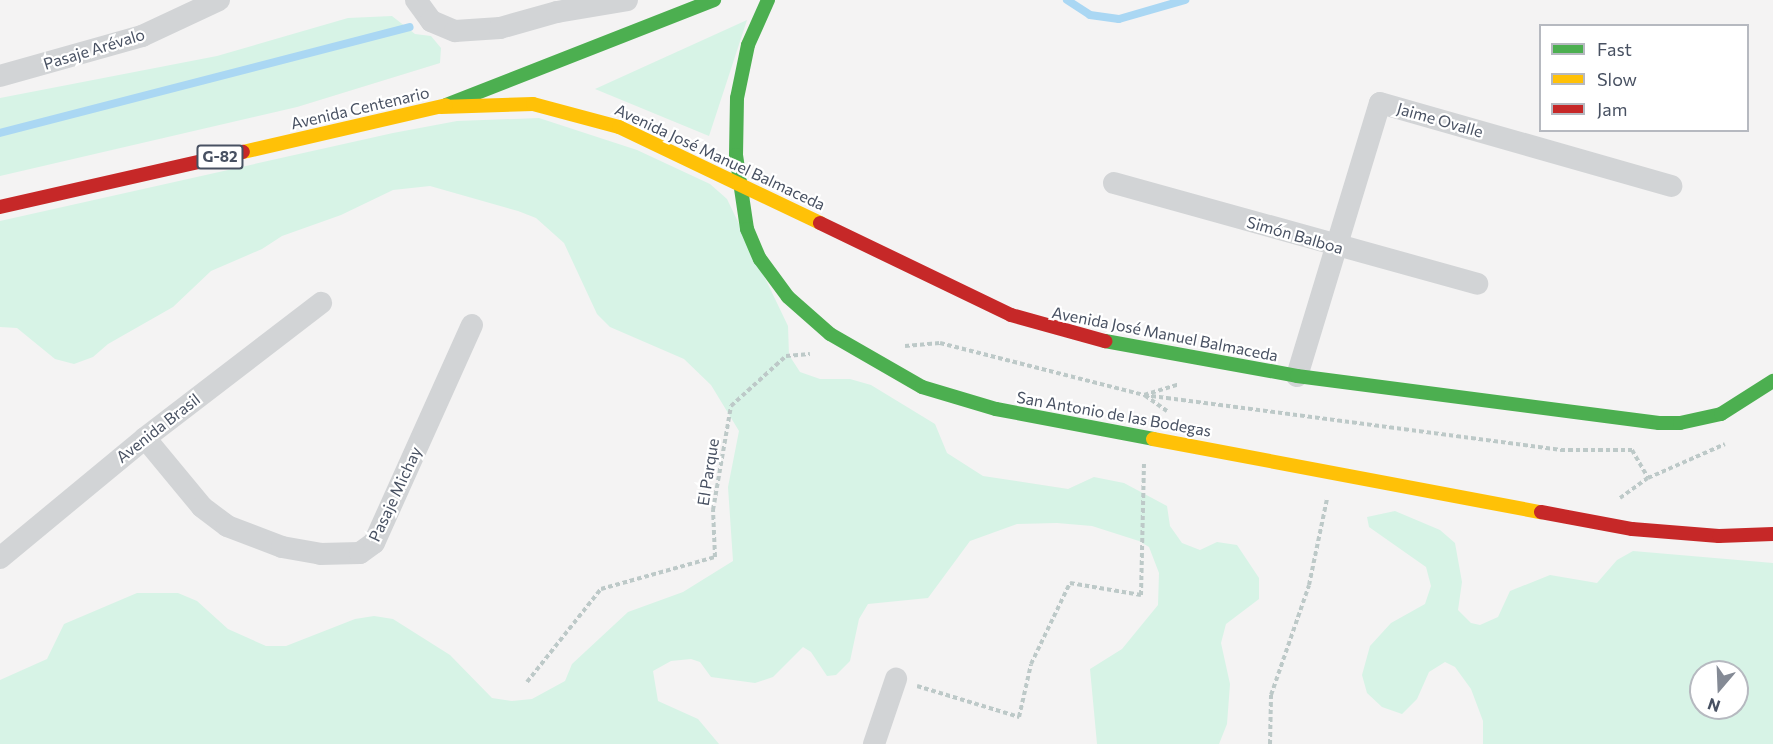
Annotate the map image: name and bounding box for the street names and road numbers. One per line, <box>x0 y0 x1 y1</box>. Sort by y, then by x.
street label: Pasaje Arévalo <box>41 24 147 74</box>
street label: Avenida Centenario <box>289 83 431 133</box>
street label: Jaime Ovalle <box>1395 99 1485 141</box>
street label: Avenida José Manuel Balmaceda <box>612 100 828 214</box>
road number: G-82 <box>196 145 244 169</box>
street label: Simón Balboa <box>1245 212 1345 258</box>
street label: Avenida José Manuel Balmaceda <box>1050 303 1280 365</box>
street label: San Antonio de las Bodegas <box>1015 387 1213 441</box>
street label: Avenida Brasil <box>112 389 204 467</box>
street label: El Parque <box>693 437 723 507</box>
street label: Pasaje Michay <box>365 443 425 545</box>

